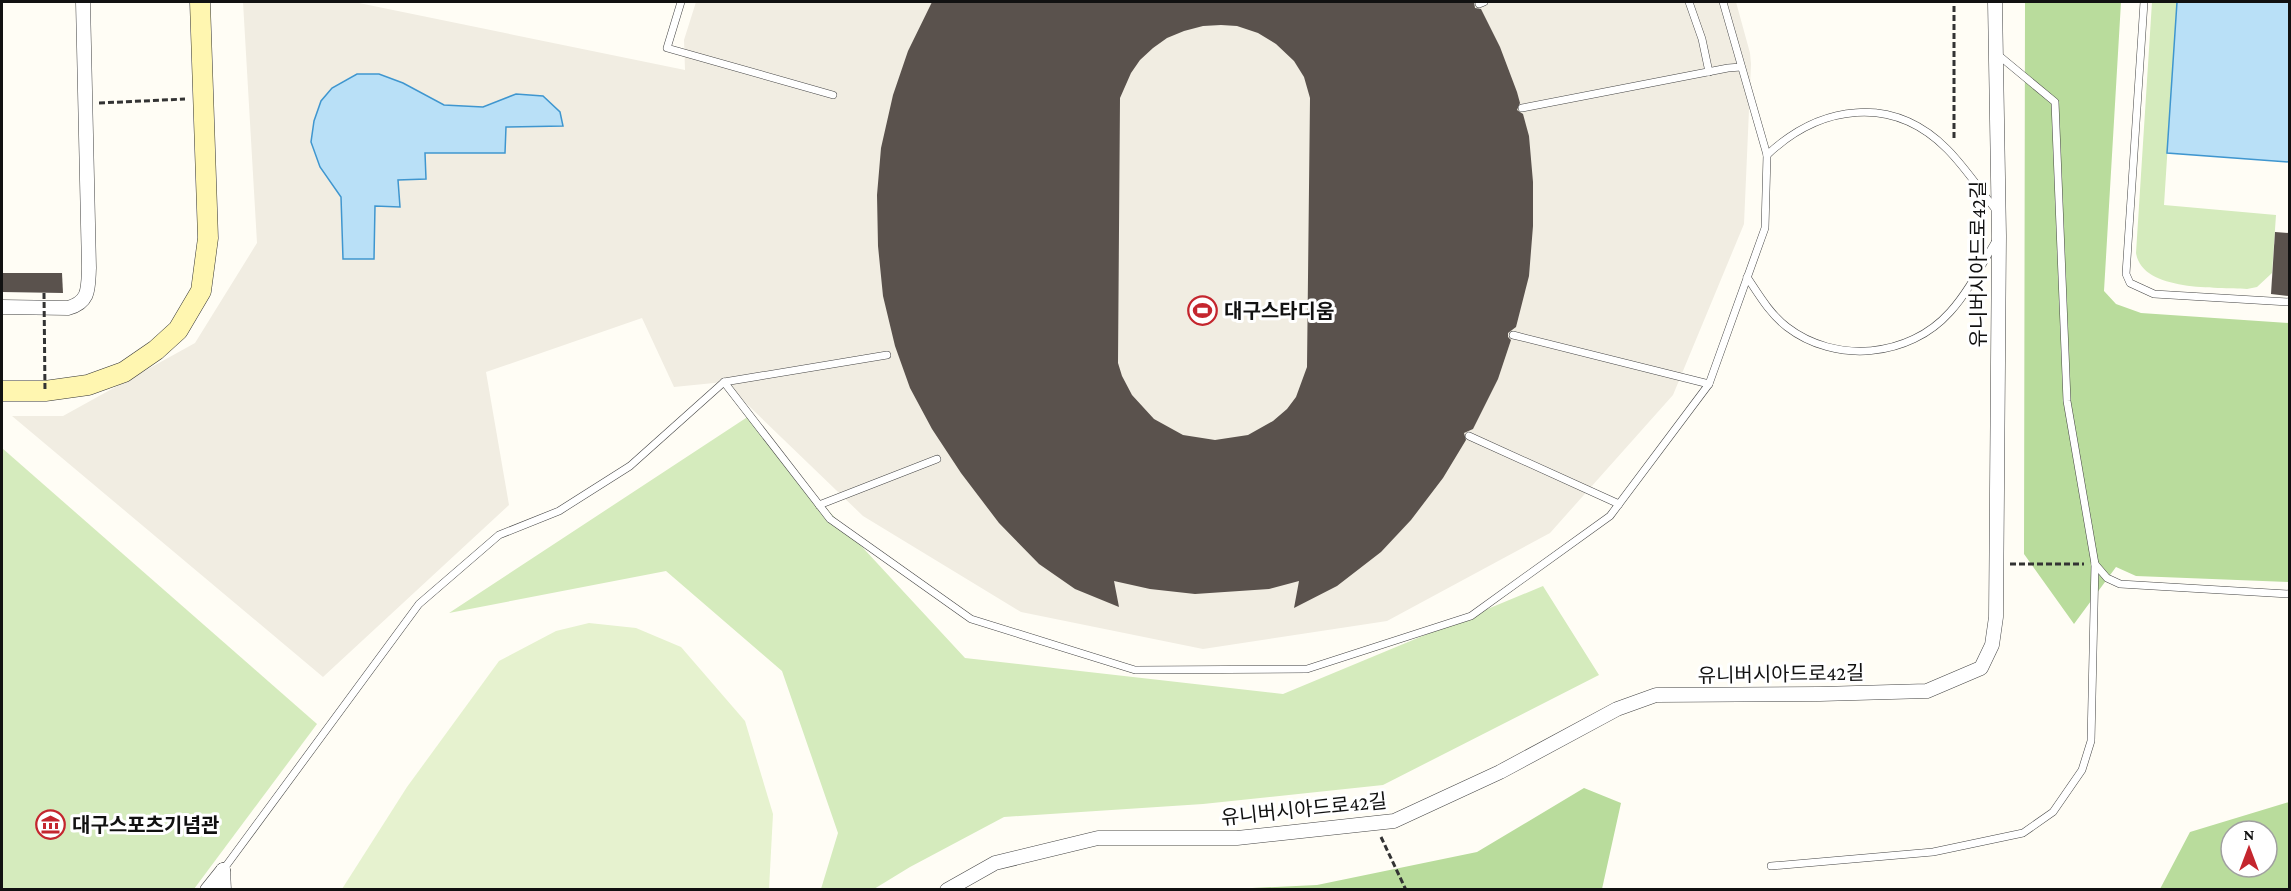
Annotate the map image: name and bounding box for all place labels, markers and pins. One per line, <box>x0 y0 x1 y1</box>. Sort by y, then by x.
sports icon: 대구스타디움 <box>1187 295 1219 327</box>
place label: 대구스타디움 <box>1224 300 1334 322</box>
museum icon: 대구스포츠기념관 <box>35 809 67 841</box>
place label: 대구스포츠기념관 <box>72 814 220 836</box>

